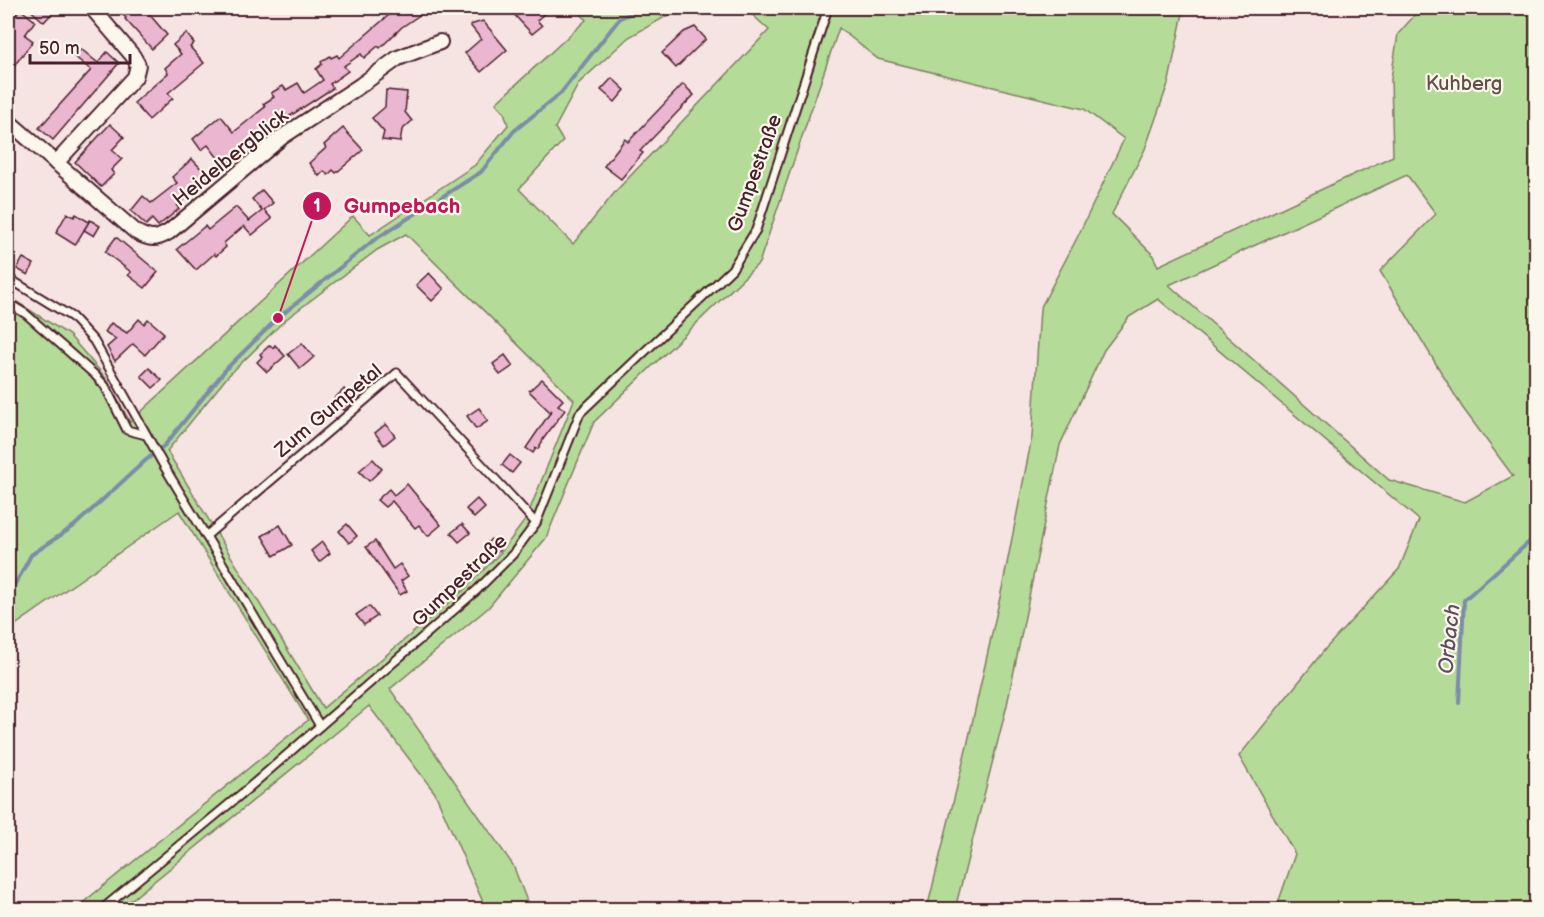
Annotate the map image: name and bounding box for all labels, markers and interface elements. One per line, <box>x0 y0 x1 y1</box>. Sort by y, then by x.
scale bar <box>30 27 130 65</box>
text: 50 m <box>39 38 80 59</box>
park label: Kuhberg <box>1426 72 1502 96</box>
street label: Heidelbergblick <box>168 104 293 212</box>
street label: Gumpestraße <box>723 111 787 235</box>
callout: Gumpebach <box>302 186 472 225</box>
text: Gumpebach <box>344 194 460 219</box>
text: 1 <box>313 196 321 217</box>
street label: Zum Gumpetal <box>269 359 387 463</box>
street label: Gumpestraße <box>407 529 512 632</box>
water label: Orbach <box>1433 602 1466 675</box>

